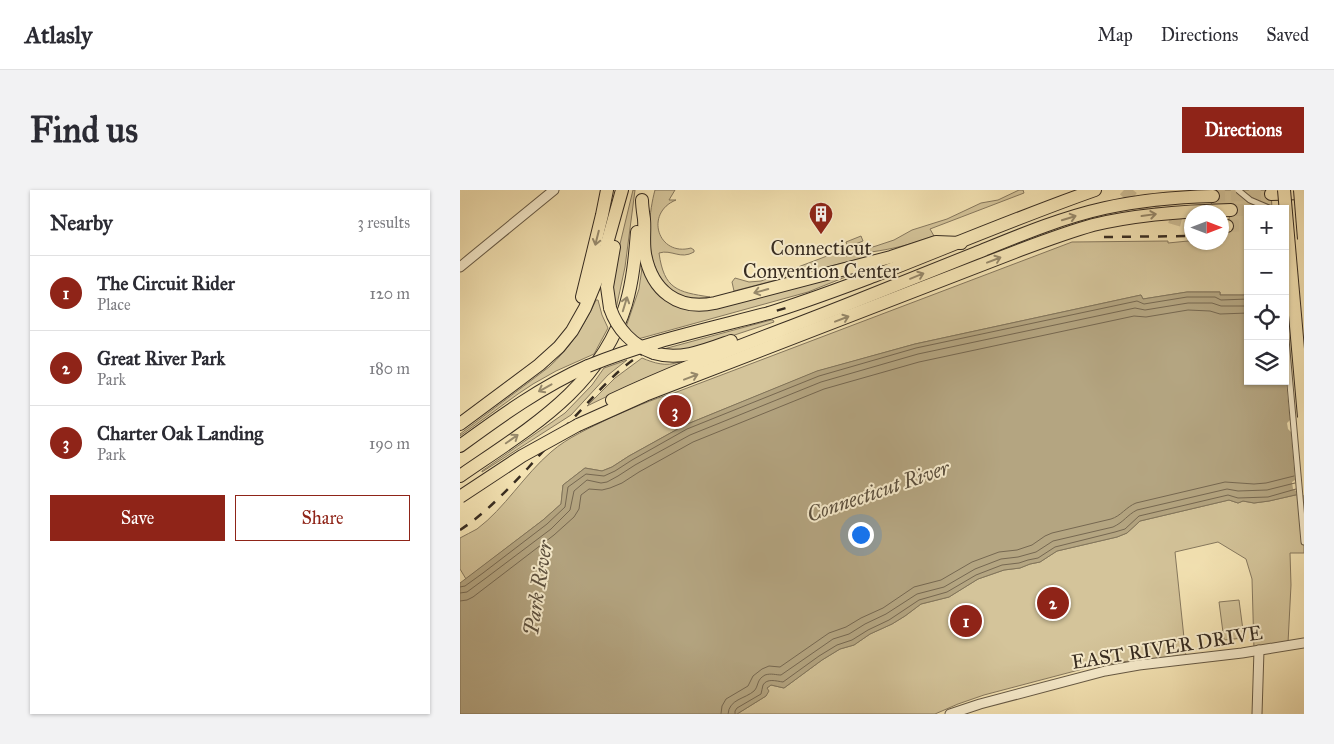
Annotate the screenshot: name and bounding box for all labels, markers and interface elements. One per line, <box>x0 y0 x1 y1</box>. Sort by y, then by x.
text: Atlasly <box>25 20 92 50</box>
text: Map <box>1097 24 1133 46</box>
text: Directions <box>1161 24 1238 46</box>
text: Saved <box>1266 24 1309 46</box>
button: Directions <box>1182 107 1304 153</box>
text: Find us <box>30 109 138 152</box>
building icon: Connecticut Convention Center <box>808 201 834 235</box>
north arrow <box>1184 205 1229 250</box>
map controls <box>1244 205 1289 385</box>
button: + <box>1244 205 1289 250</box>
one-way arrow <box>1141 209 1157 219</box>
text: Nearby <box>50 210 113 236</box>
text: 3 results <box>357 213 410 232</box>
one-way arrow <box>1061 213 1076 222</box>
one-way arrow <box>592 229 601 245</box>
place label: Connecticut Convention Center <box>743 236 900 283</box>
button: − <box>1244 250 1289 295</box>
one-way arrow <box>986 255 1001 264</box>
one-way arrow <box>910 271 925 280</box>
text: The Circuit Rider <box>97 272 235 295</box>
text: 1 <box>63 284 69 303</box>
text: 120 m <box>370 284 410 303</box>
one-way arrow <box>754 287 770 296</box>
text: Place <box>97 295 131 314</box>
button: locate <box>1244 295 1289 340</box>
one-way arrow <box>621 297 631 313</box>
one-way arrow <box>835 313 850 322</box>
button: layers <box>1244 340 1289 385</box>
text: Great River Park <box>97 347 225 370</box>
text: 2 <box>62 359 70 378</box>
text: 180 m <box>369 359 410 378</box>
text: Park <box>97 370 126 389</box>
one-way arrow <box>683 372 698 382</box>
one-way arrow <box>537 383 552 393</box>
pin: 3 <box>659 392 691 430</box>
text: Charter Oak Landing <box>97 422 263 445</box>
text: 3 <box>63 434 69 453</box>
text: 190 m <box>369 434 410 453</box>
one-way arrow <box>505 434 519 444</box>
text: Park <box>97 445 126 464</box>
water label: Connecticut River <box>803 454 954 528</box>
button: Save <box>50 495 225 541</box>
button: Share <box>235 495 410 541</box>
your location <box>848 522 874 548</box>
water label: Park River <box>518 537 559 637</box>
pin: 2 <box>1037 584 1069 622</box>
pin: 1 <box>950 602 982 640</box>
street label: EAST RIVER DRIVE <box>1070 620 1264 674</box>

